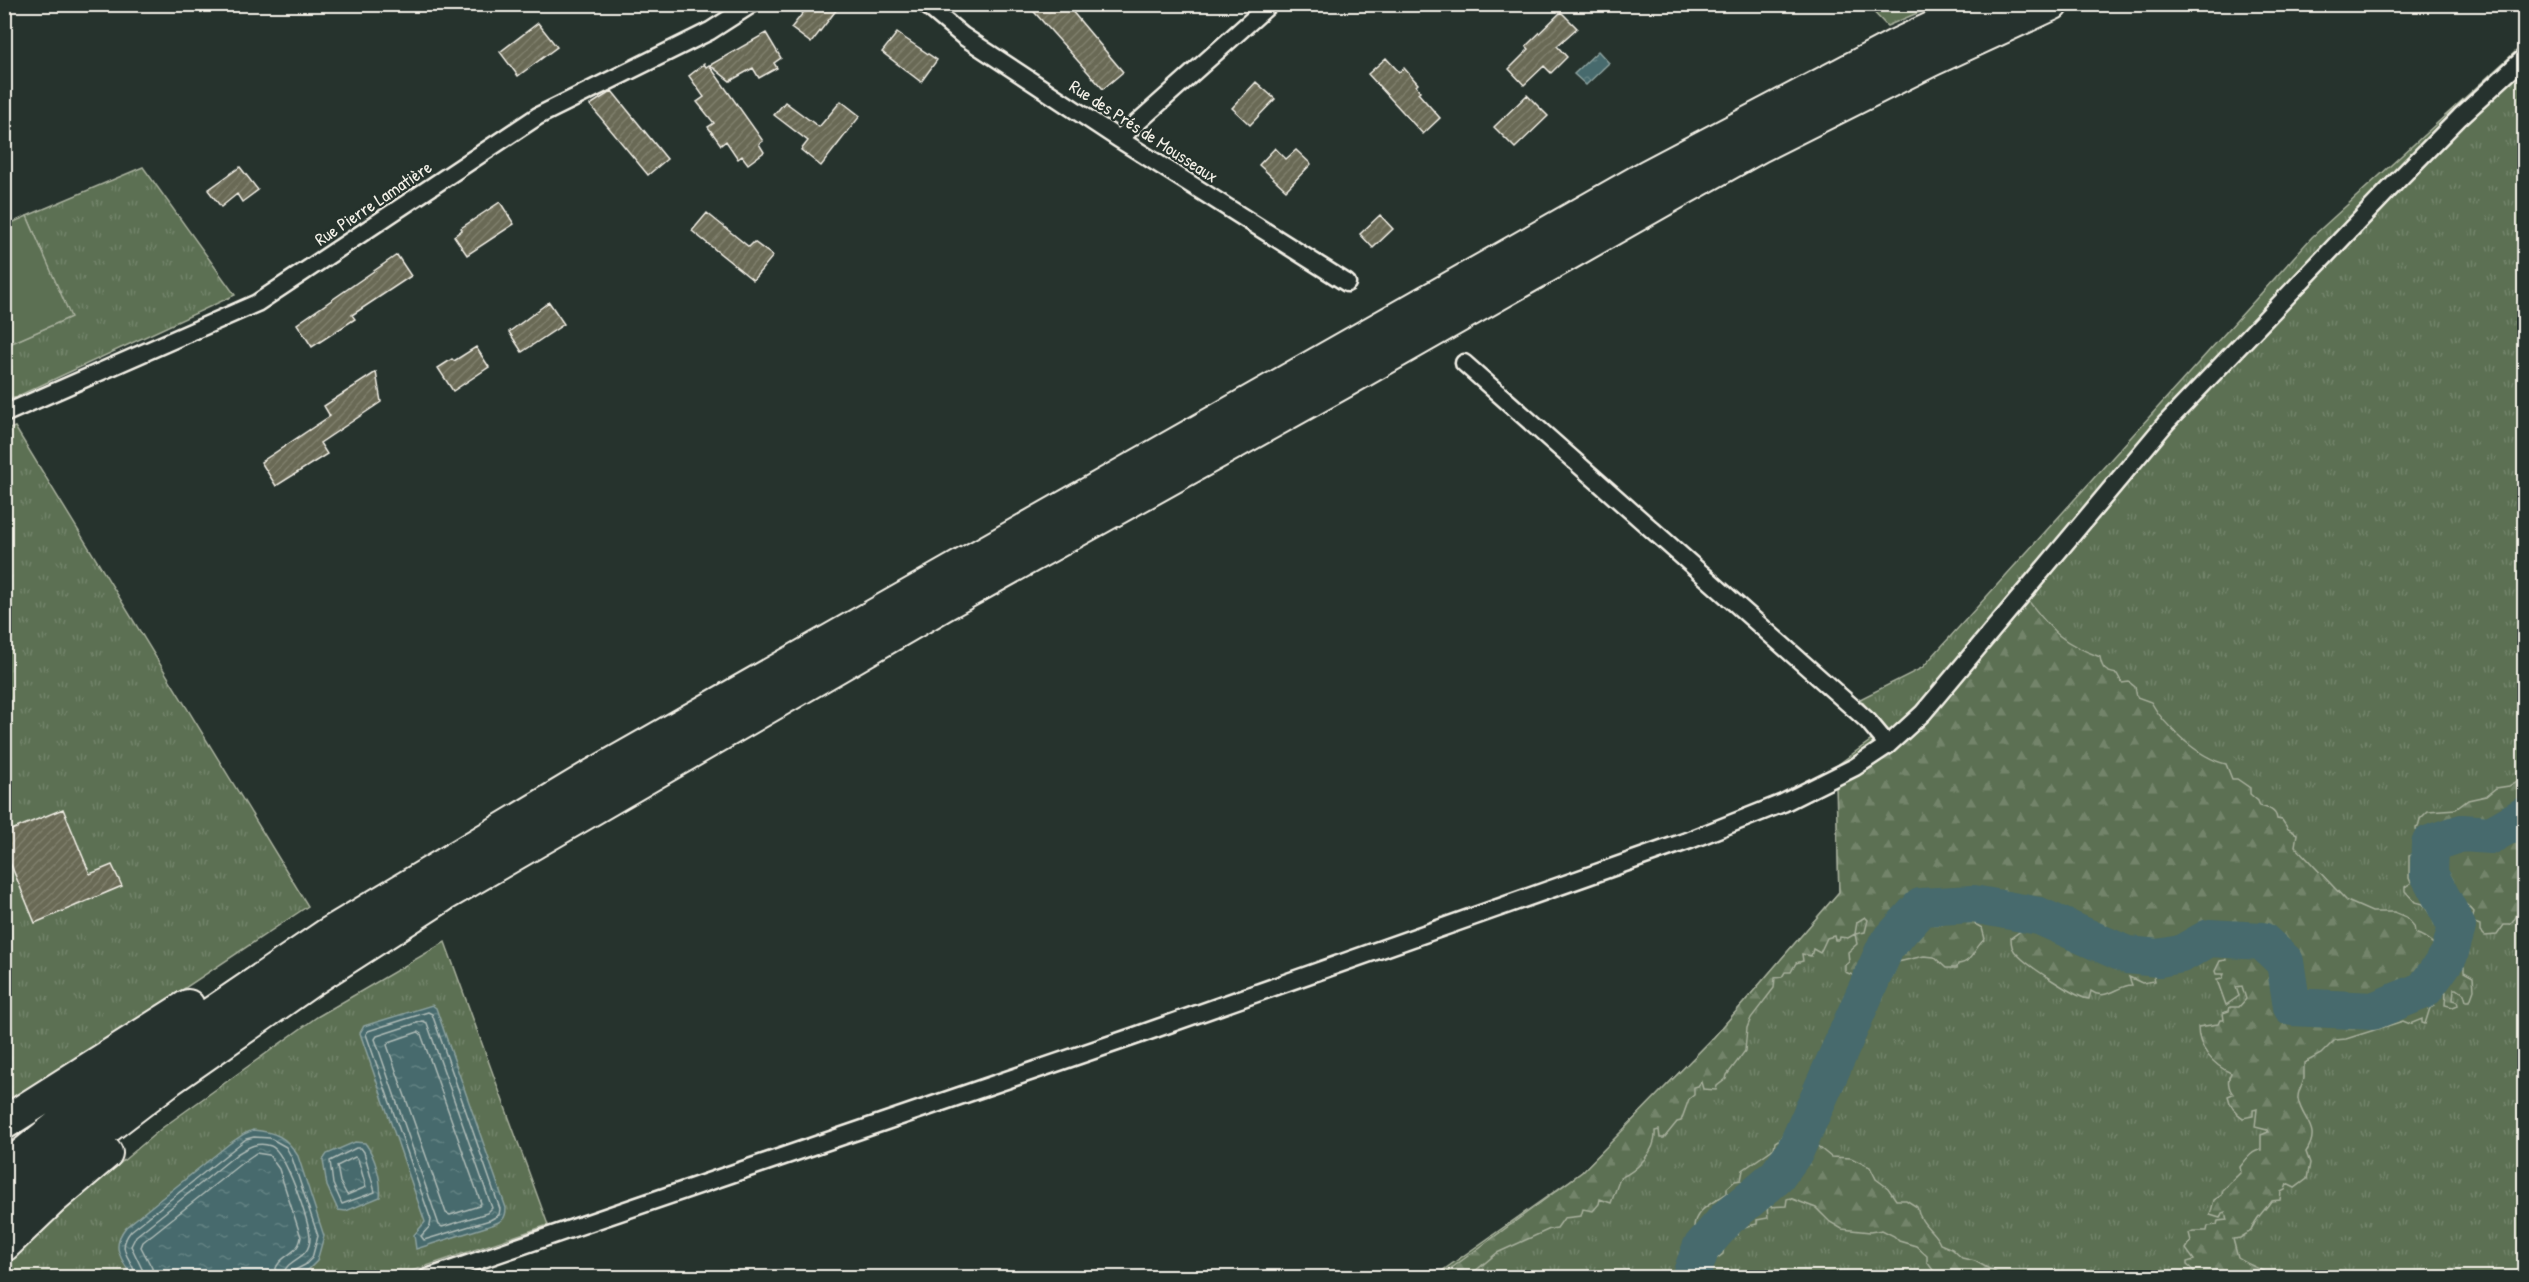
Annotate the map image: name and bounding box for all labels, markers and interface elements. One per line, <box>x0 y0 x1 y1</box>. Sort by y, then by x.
street label: Rue des Prés de Mousseaux <box>1065 74 1223 188</box>
street label: Rue Pierre Lamatière <box>310 155 436 251</box>

